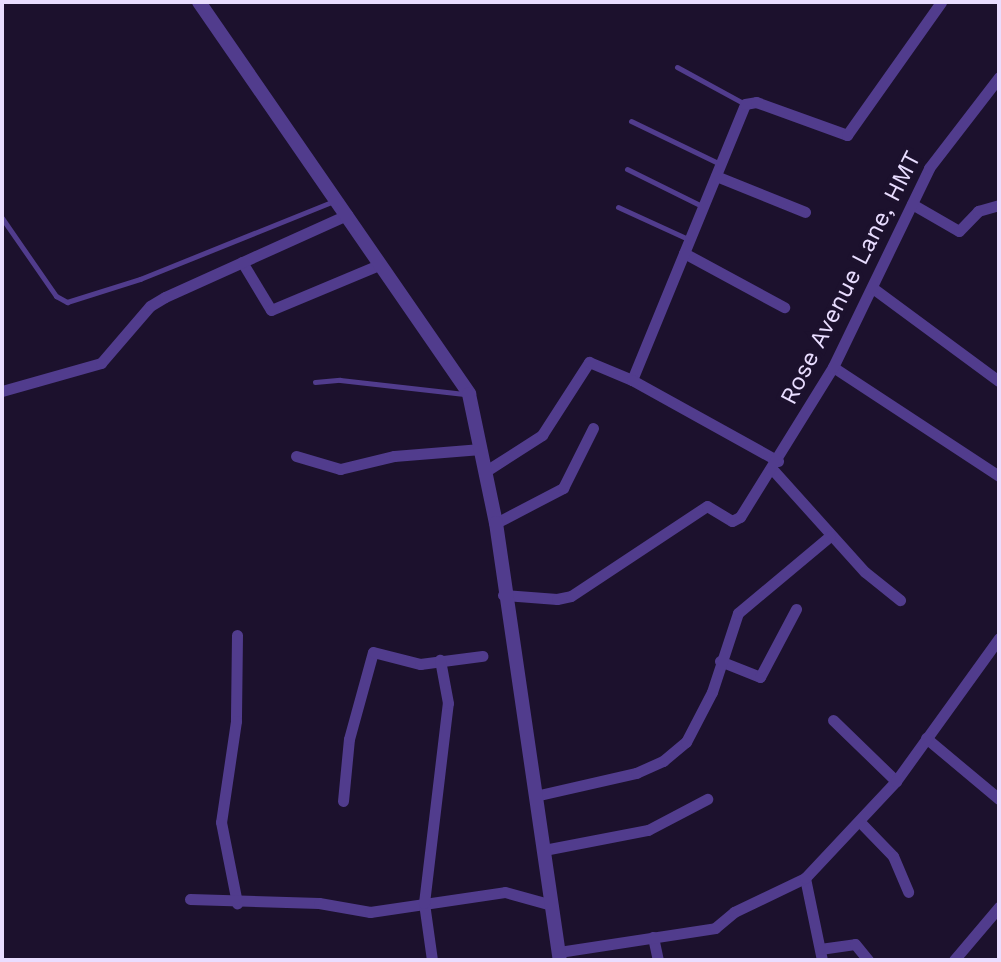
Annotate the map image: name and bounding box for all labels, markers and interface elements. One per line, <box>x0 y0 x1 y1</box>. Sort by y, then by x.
street label: Rose Avenue Lane, HMT <box>774 146 928 410</box>

